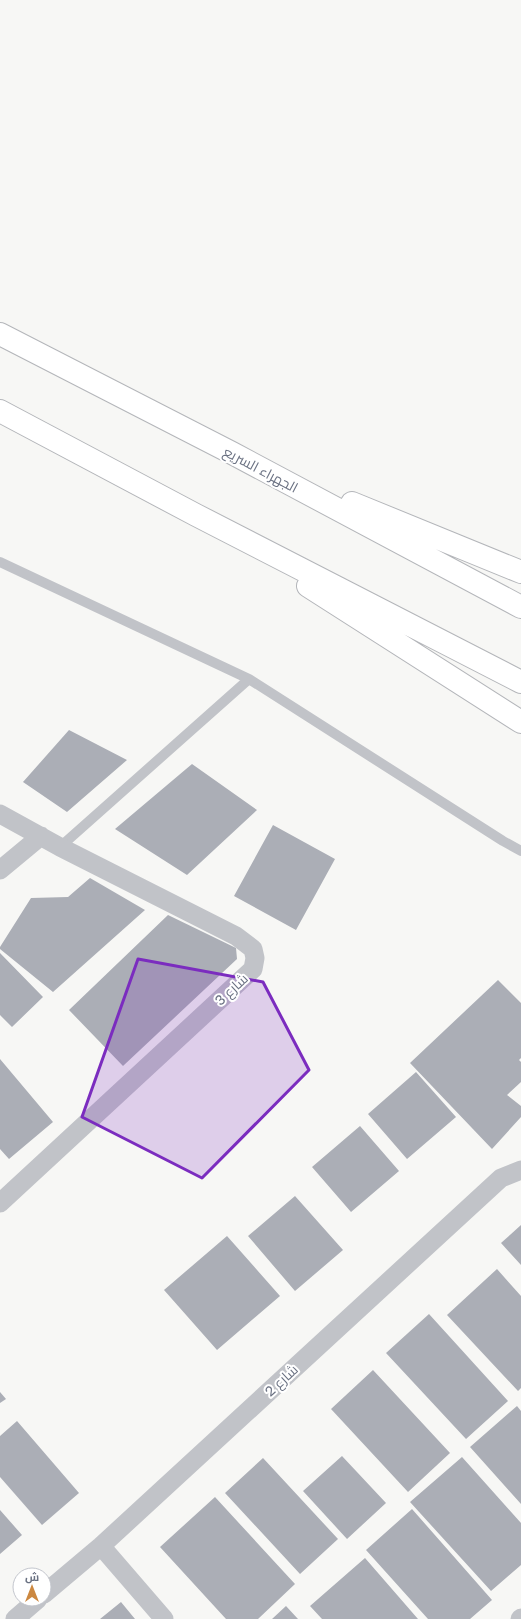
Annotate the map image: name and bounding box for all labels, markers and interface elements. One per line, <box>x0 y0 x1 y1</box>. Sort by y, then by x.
street label: الجهراء السريع <box>220 442 301 497</box>
street label: شارع 3 <box>211 970 252 1009</box>
street label: شارع 2 <box>261 1361 302 1400</box>
north arrow <box>12 1567 52 1607</box>
text: ش <box>25 1570 39 1584</box>

